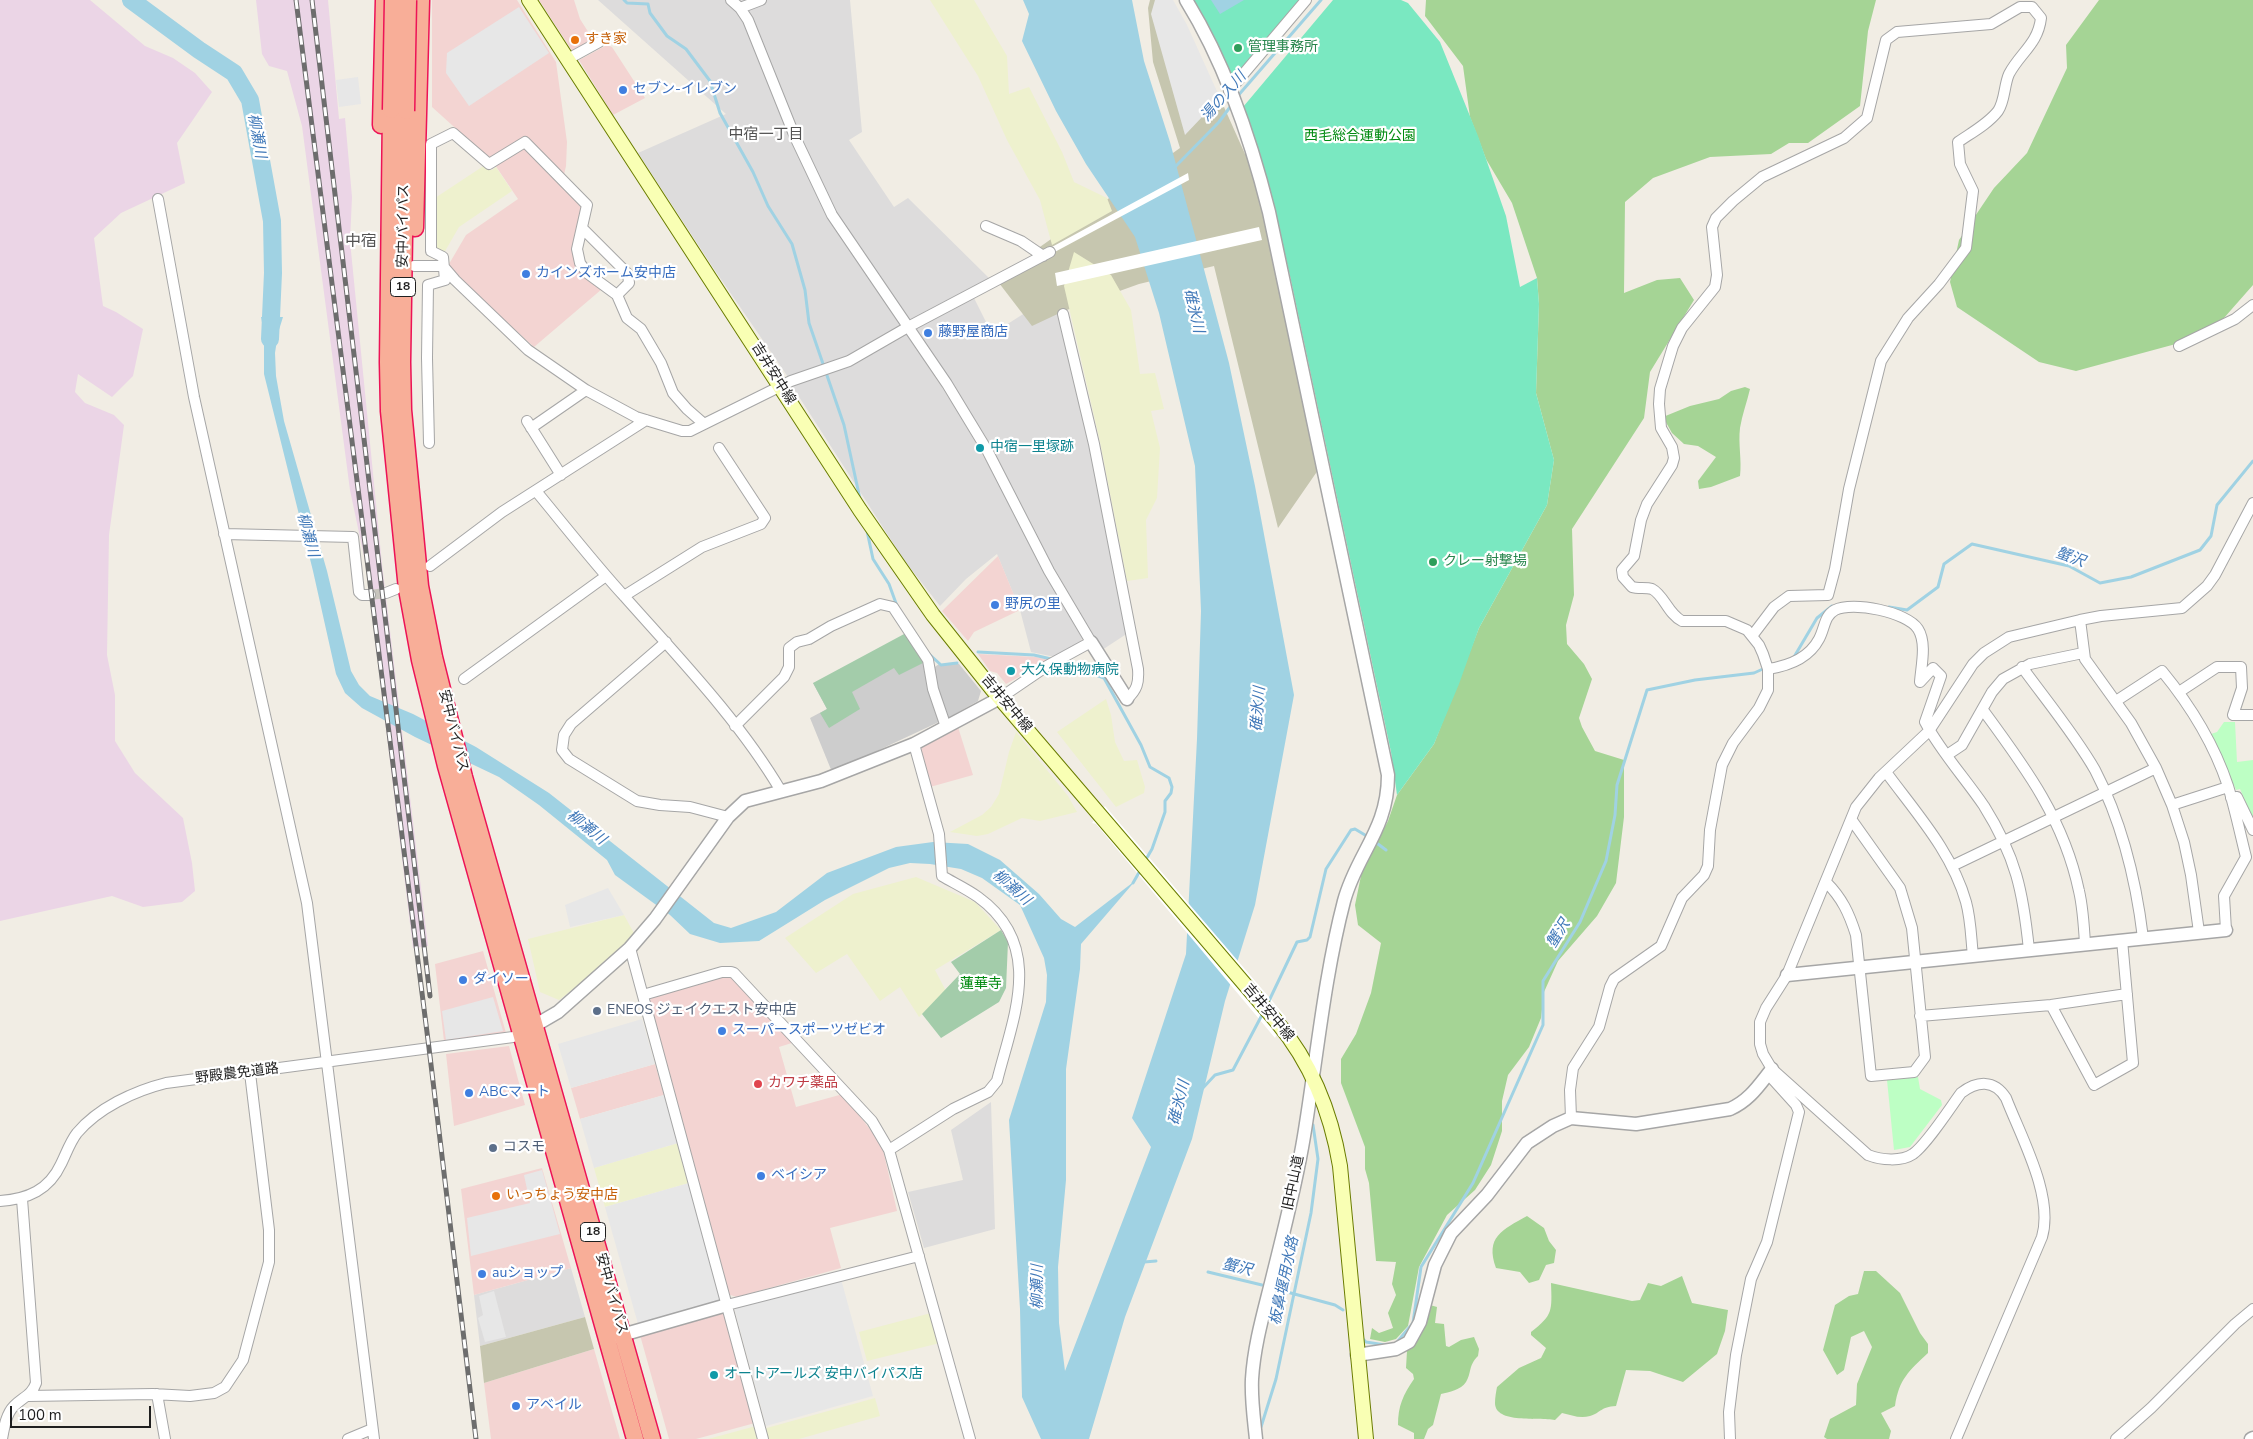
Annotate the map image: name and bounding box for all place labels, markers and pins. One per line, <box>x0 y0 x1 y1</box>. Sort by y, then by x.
place label: すき家 <box>585 32 627 48</box>
marker: すき家 <box>569 34 581 46</box>
place label: 管理事務所 <box>1248 40 1318 56</box>
marker: 管理事務所 <box>1232 42 1244 54</box>
place label: セブン-イレブン <box>633 82 737 98</box>
marker: セブン-イレブン <box>617 84 629 96</box>
place label: カインズホーム安中店 <box>536 266 676 282</box>
marker: カインズホーム安中店 <box>520 268 532 280</box>
place label: 藤野屋商店 <box>938 325 1008 341</box>
marker: 藤野屋商店 <box>922 327 934 339</box>
place label: 中宿一里塚跡 <box>990 440 1074 456</box>
marker: 中宿一里塚跡 <box>974 442 986 454</box>
place label: クレー射撃場 <box>1443 554 1527 570</box>
marker: クレー射撃場 <box>1427 556 1439 568</box>
place label: 野尻の里 <box>1005 597 1061 613</box>
marker: 野尻の里 <box>989 599 1001 611</box>
place label: 大久保動物病院 <box>1021 663 1119 679</box>
marker: 大久保動物病院 <box>1005 665 1017 677</box>
place label: ダイソー <box>473 972 529 988</box>
marker: ダイソー <box>457 974 469 986</box>
place label: ENEOS ジェイクエスト安中店 <box>607 1003 797 1019</box>
marker: ENEOS ジェイクエスト安中店 <box>591 1005 603 1017</box>
place label: スーパースポーツゼビオ <box>732 1023 886 1039</box>
marker: スーパースポーツゼビオ <box>716 1025 728 1037</box>
place label: カワチ薬品 <box>768 1076 838 1092</box>
marker: カワチ薬品 <box>752 1078 764 1090</box>
place label: ABCマート <box>479 1085 550 1101</box>
marker: ABCマート <box>463 1087 475 1099</box>
place label: コスモ <box>503 1140 545 1156</box>
marker: コスモ <box>487 1142 499 1154</box>
place label: ベイシア <box>771 1168 827 1184</box>
marker: ベイシア <box>755 1170 767 1182</box>
place label: いっちょう安中店 <box>506 1188 618 1204</box>
marker: いっちょう安中店 <box>490 1190 502 1202</box>
place label: auショップ <box>492 1266 563 1282</box>
marker: auショップ <box>476 1268 488 1280</box>
place label: オートアールズ 安中バイパス店 <box>724 1367 923 1383</box>
marker: オートアールズ 安中バイパス店 <box>708 1369 720 1381</box>
place label: アベイル <box>526 1398 582 1414</box>
marker: アベイル <box>510 1400 522 1412</box>

